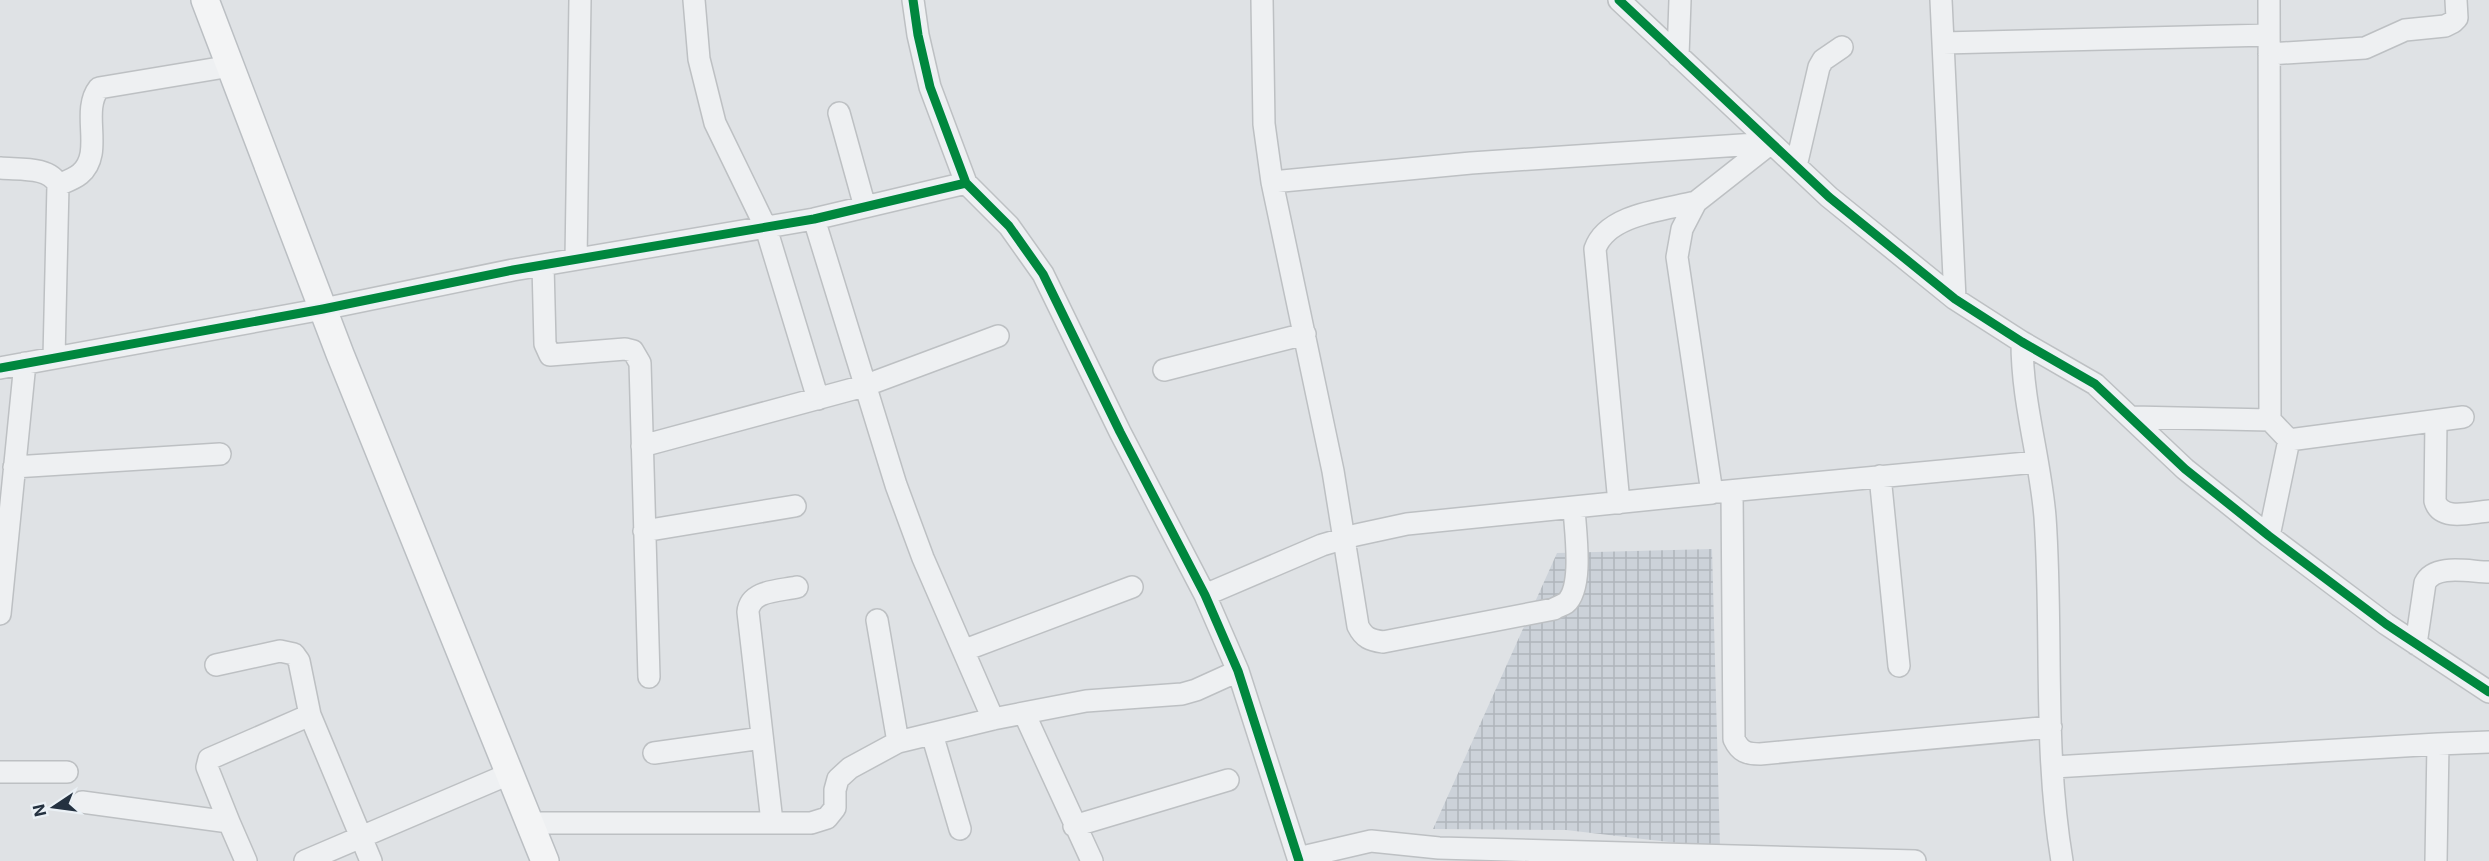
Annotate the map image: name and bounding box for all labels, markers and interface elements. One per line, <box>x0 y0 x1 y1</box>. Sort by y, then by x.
north arrow <box>24 777 84 837</box>
text: N <box>28 802 51 819</box>

